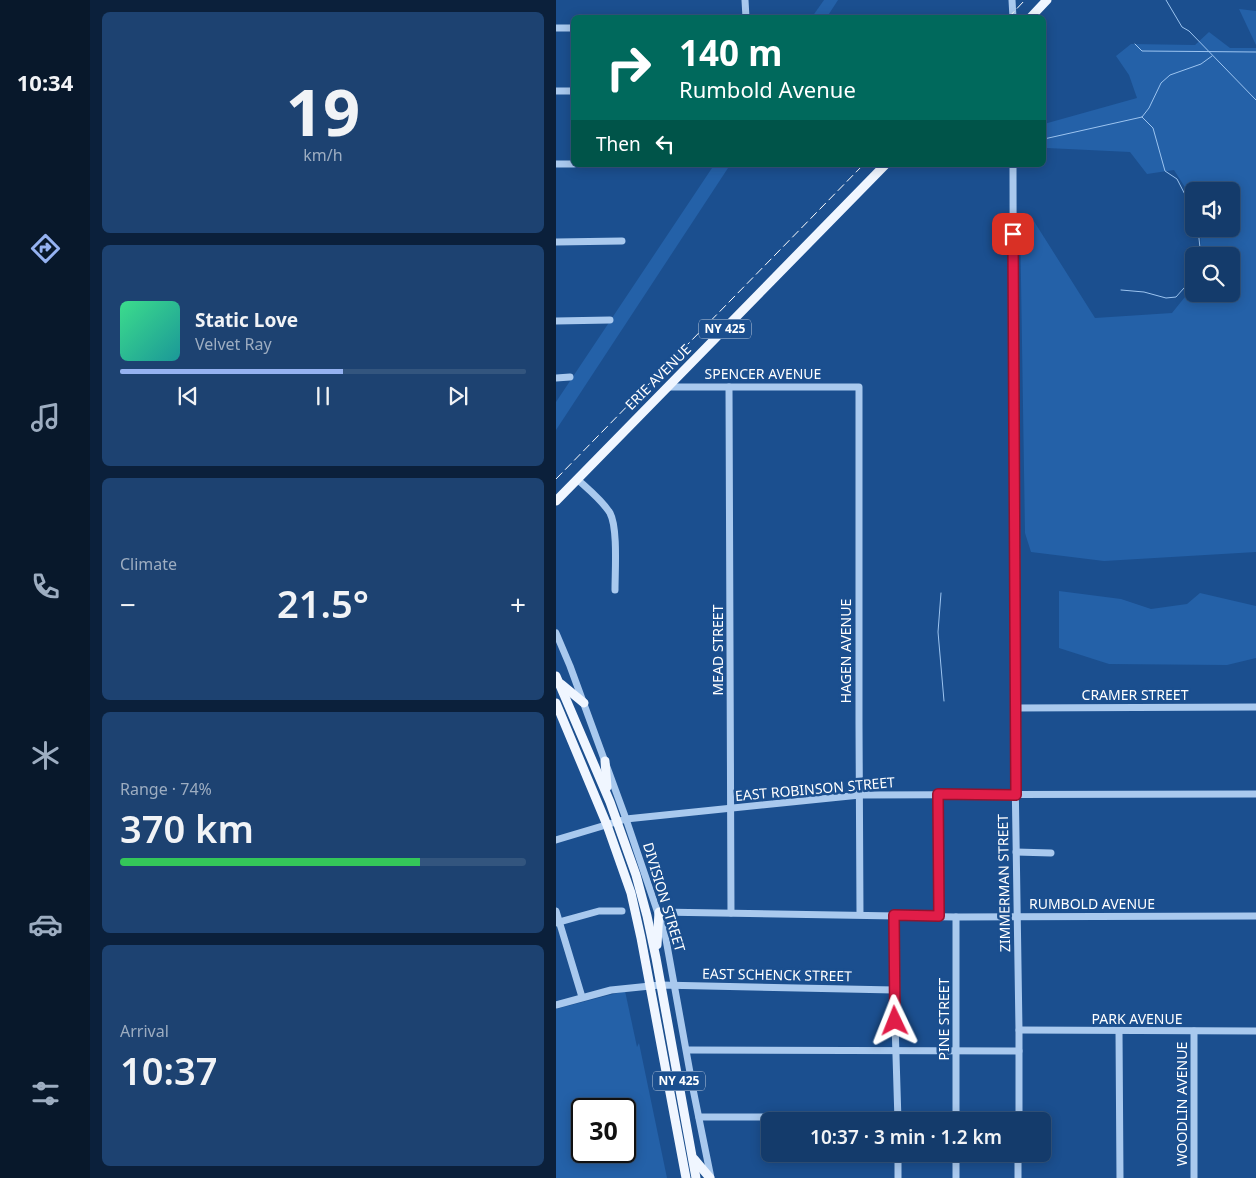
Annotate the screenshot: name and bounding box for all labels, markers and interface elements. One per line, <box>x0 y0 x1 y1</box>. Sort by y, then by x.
text: 140 m <box>679 29 782 76</box>
icon: right <box>596 35 661 100</box>
text: 10:34 <box>17 67 73 97</box>
text: 19 <box>286 67 360 155</box>
text: Rumbold Avenue <box>679 74 856 104</box>
icon: left <box>651 130 679 158</box>
text: Then <box>596 131 641 157</box>
text: km/h <box>303 144 343 166</box>
map controls <box>1185 182 1240 302</box>
button: sound <box>1185 182 1240 237</box>
pin <box>992 213 1034 255</box>
icon: arrive <box>999 220 1027 248</box>
icon: directions <box>28 231 63 266</box>
button: search <box>1185 247 1240 302</box>
text: Static Love <box>195 307 298 333</box>
road number: NY 425 <box>699 320 751 338</box>
text: Velvet Ray <box>195 333 272 355</box>
street label: ERIE AVENUE <box>621 340 695 414</box>
street label: SPENCER AVENUE <box>705 364 821 383</box>
icon: previous <box>174 382 202 410</box>
icon: pause <box>309 382 337 410</box>
icon: next <box>444 382 472 410</box>
icon: music <box>28 400 63 435</box>
text: Climate <box>120 553 177 575</box>
icon: phone <box>28 569 63 604</box>
text: 21.5° <box>277 577 369 629</box>
text: − <box>120 585 136 623</box>
text: + <box>510 585 526 623</box>
street label: HAGEN AVENUE <box>836 599 855 703</box>
street label: MEAD STREET <box>708 604 727 695</box>
street label: CRAMER STREET <box>1082 685 1189 704</box>
icon: climate <box>28 738 63 773</box>
street label: EAST ROBINSON STREET <box>734 772 896 805</box>
text: Range · 74% <box>120 778 212 800</box>
text: 370 km <box>120 802 254 854</box>
street label: ZIMMERMAN STREET <box>993 814 1014 952</box>
street label: DIVISION STREET <box>639 840 690 954</box>
street label: RUMBOLD AVENUE <box>1029 894 1155 913</box>
icon: car <box>28 907 63 942</box>
street label: EAST SCHENCK STREET <box>702 964 852 985</box>
street label: PINE STREET <box>934 977 953 1060</box>
position arrow <box>868 994 920 1046</box>
street label: PARK AVENUE <box>1092 1009 1182 1028</box>
text: Arrival <box>120 1020 169 1042</box>
street label: WOODLIN AVENUE <box>1172 1042 1191 1166</box>
text: 10:37 <box>120 1044 217 1096</box>
road number: NY 425 <box>653 1072 705 1090</box>
icon: filters <box>28 1076 63 1111</box>
speed limit sign: 30 <box>571 1098 636 1163</box>
text: 10:37 · 3 min · 1.2 km <box>810 1124 1002 1150</box>

